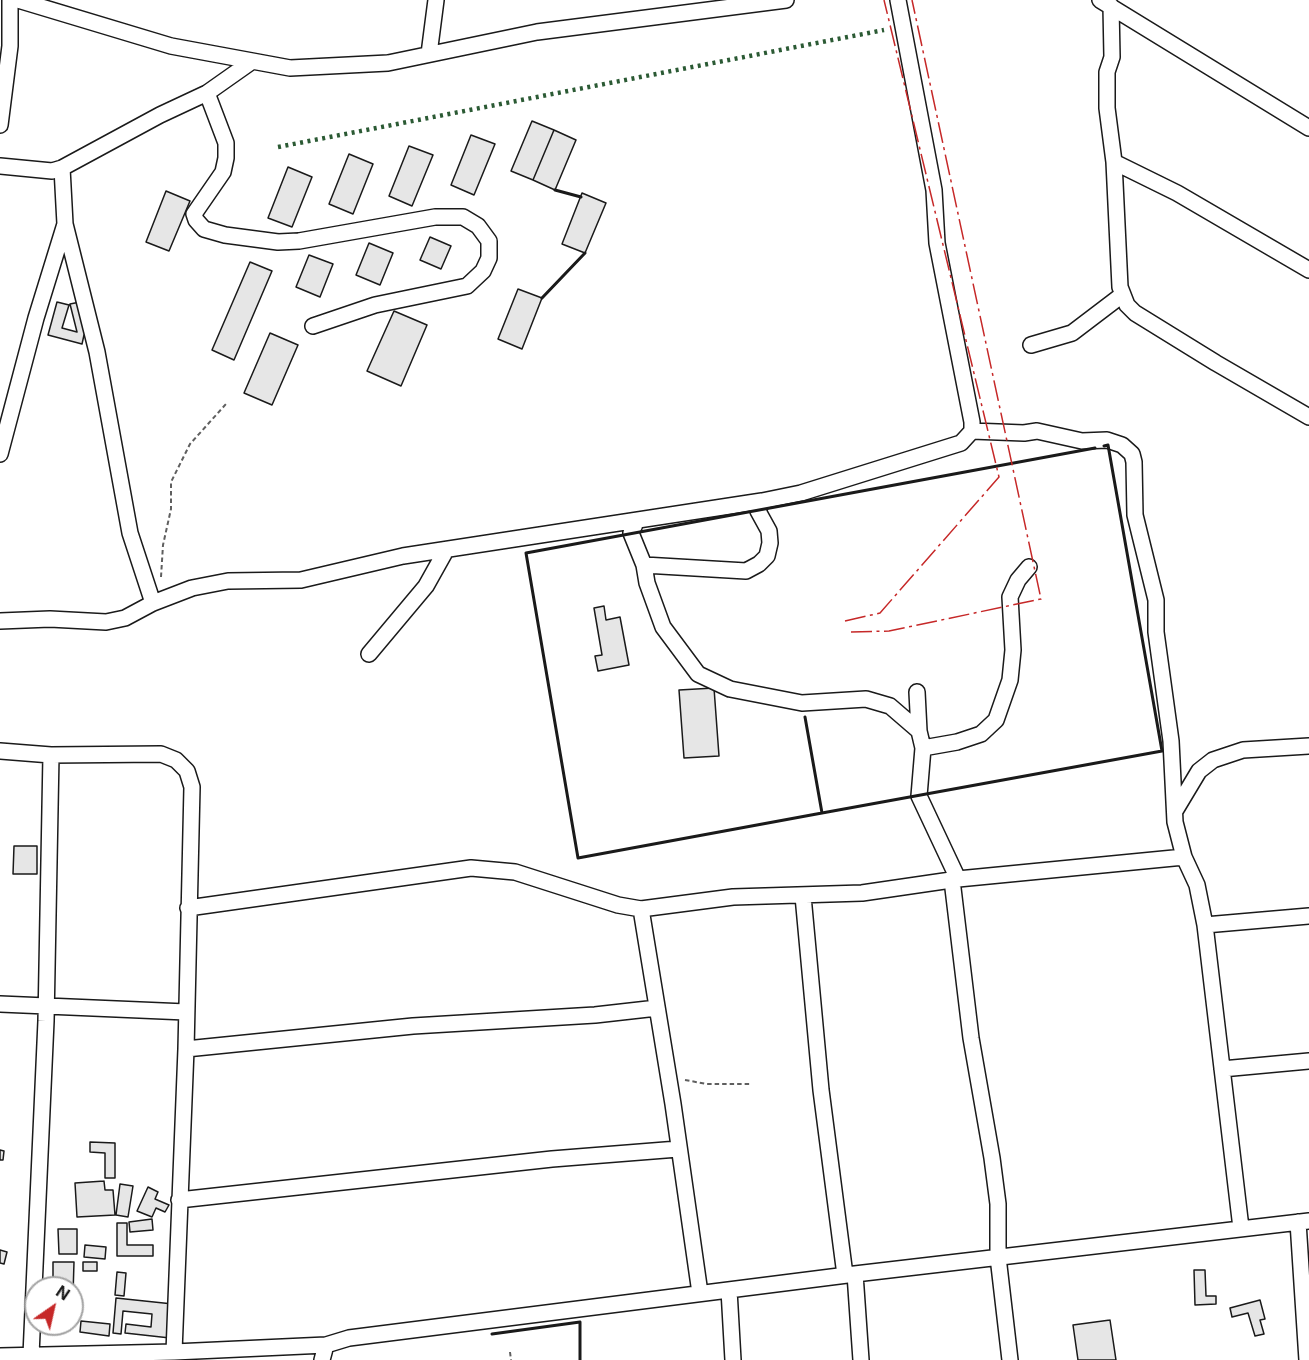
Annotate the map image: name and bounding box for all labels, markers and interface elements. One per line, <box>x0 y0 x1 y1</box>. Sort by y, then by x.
north arrow <box>24 1276 84 1336</box>
text: N <box>52 1281 74 1304</box>

